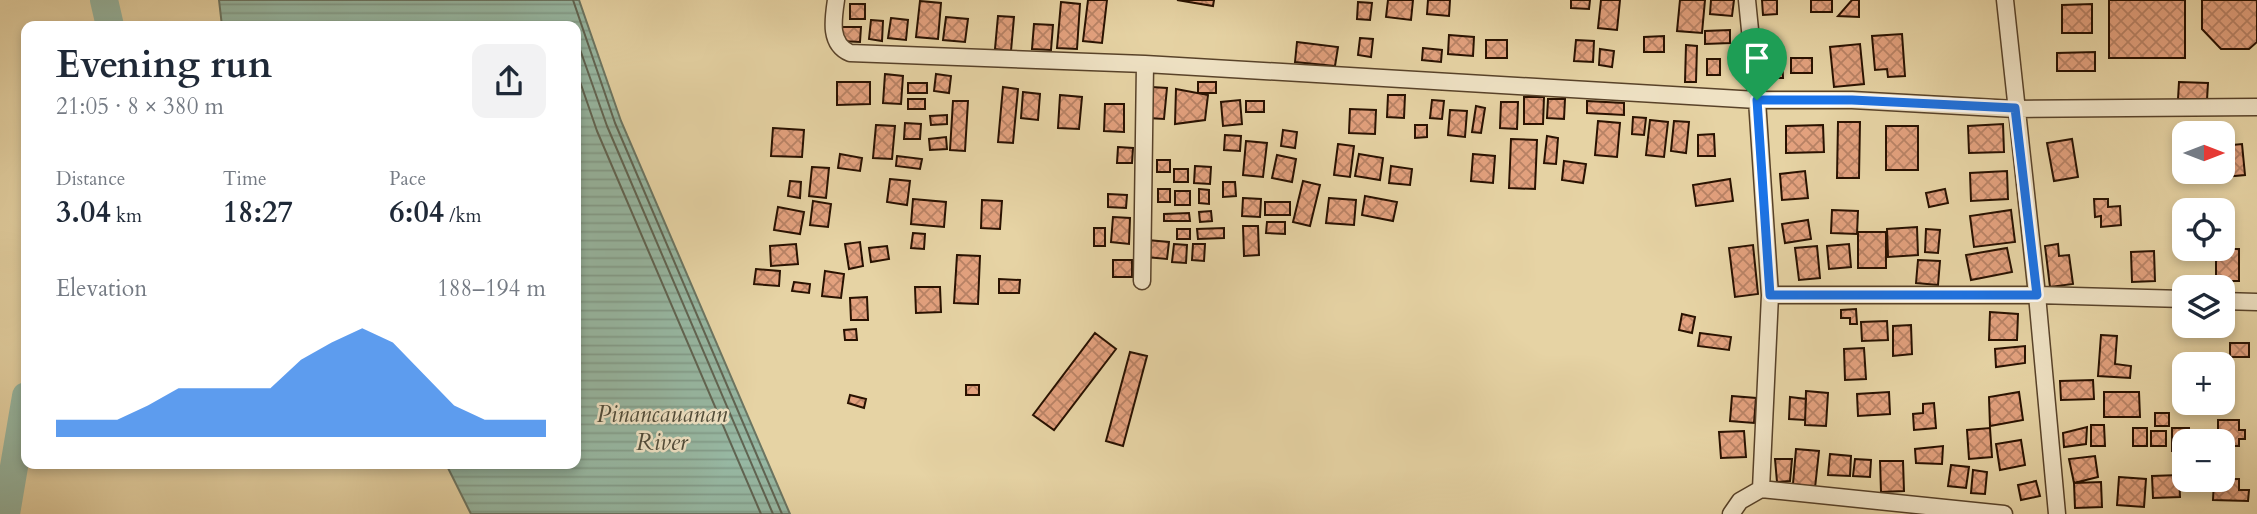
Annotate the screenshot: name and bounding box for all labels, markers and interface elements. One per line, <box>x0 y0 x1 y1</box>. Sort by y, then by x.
pin <box>1727 28 1787 100</box>
text: Evening run <box>56 39 272 91</box>
icon: arrive <box>1738 39 1776 77</box>
button: share <box>472 44 546 118</box>
text: 21:05 · 8 × 380 m <box>56 91 224 122</box>
north arrow <box>2172 121 2235 184</box>
map controls <box>2172 121 2235 492</box>
text: Distance <box>56 166 125 192</box>
text: Time <box>223 166 267 192</box>
text: Pace <box>389 166 426 192</box>
text: 3.04 <box>56 192 111 233</box>
text: 18:27 <box>223 192 293 233</box>
text: 6:04 <box>389 192 444 233</box>
button: locate <box>2172 198 2235 261</box>
text: km <box>111 203 142 229</box>
text: /km <box>444 203 482 229</box>
text: Elevation <box>56 273 147 304</box>
text: 188–194 m <box>437 273 546 304</box>
button: layers <box>2172 275 2235 338</box>
button: + <box>2172 352 2235 415</box>
water label: Pinancauanan River <box>597 398 728 459</box>
button: − <box>2172 429 2235 492</box>

